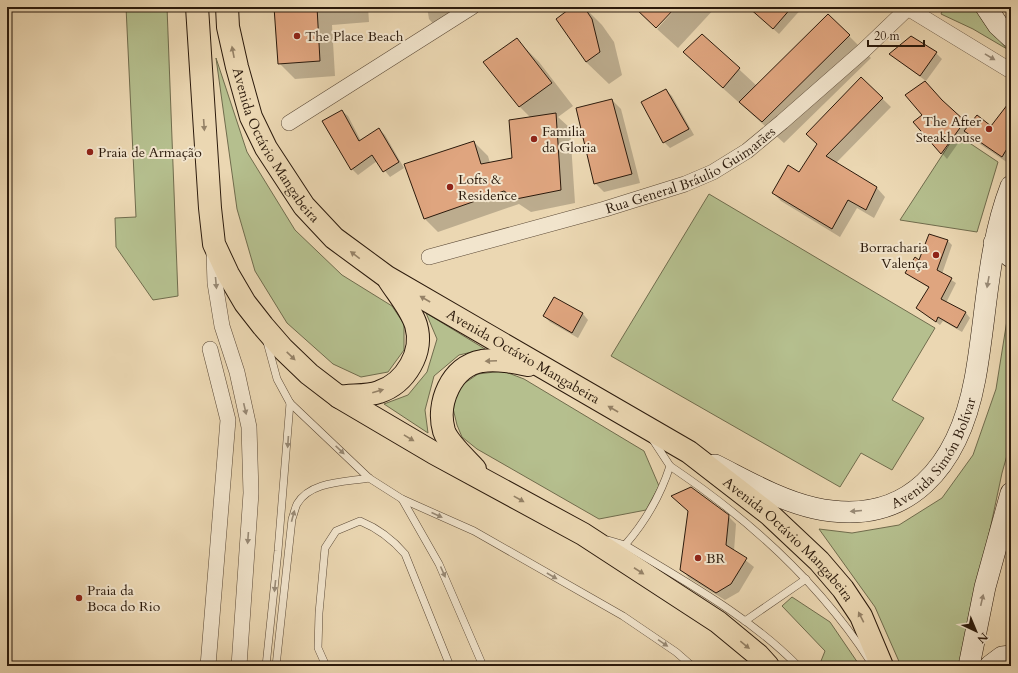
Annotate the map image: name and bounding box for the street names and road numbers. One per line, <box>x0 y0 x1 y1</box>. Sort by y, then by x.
street label: Avenida Octávio Mangabeira <box>228 65 324 227</box>
street label: Rua General Bráulio Guimarães <box>603 122 780 218</box>
street label: Avenida Octávio Mangabeira <box>443 304 603 408</box>
street label: Avenida Simón Bolívar <box>888 394 980 513</box>
street label: Avenida Octávio Mangabeira <box>719 472 858 605</box>

